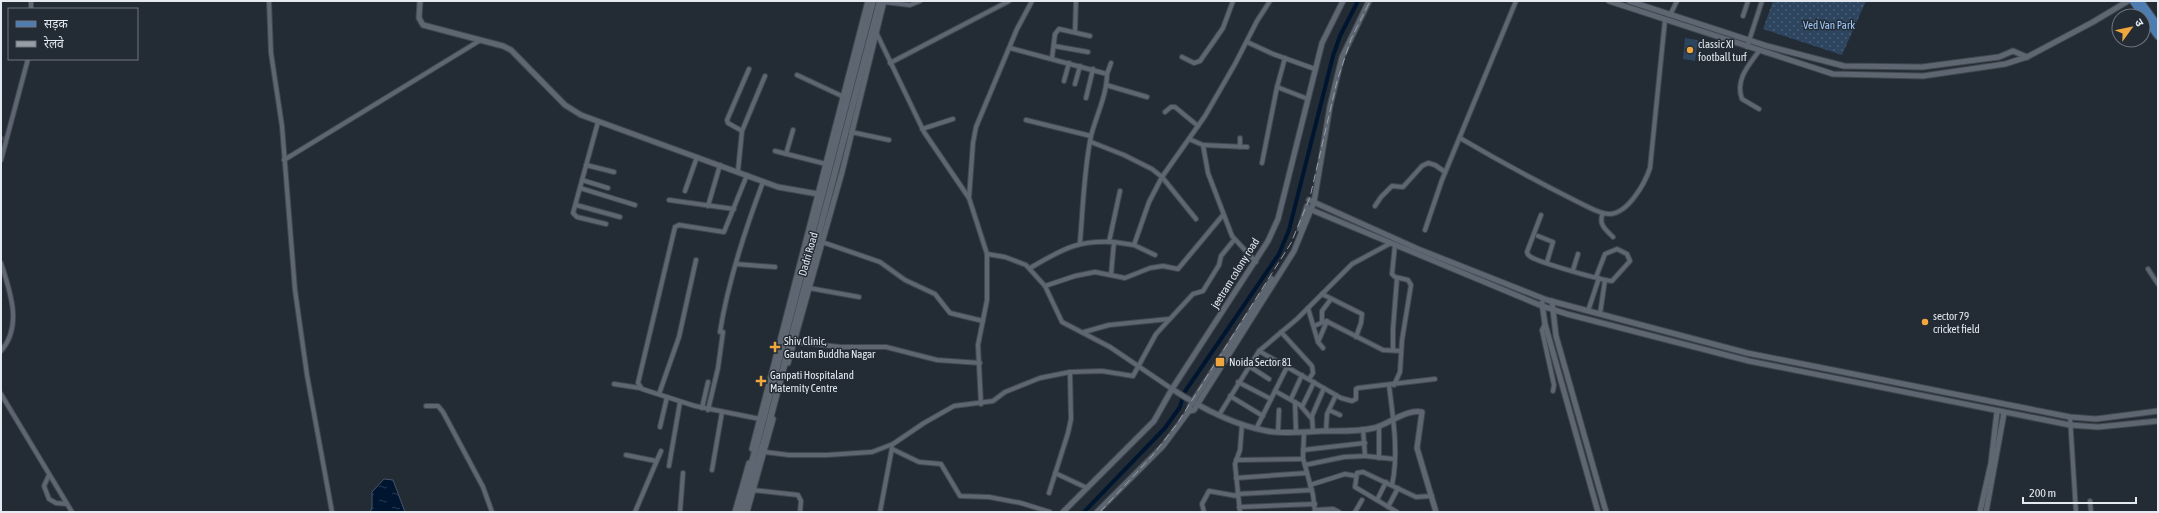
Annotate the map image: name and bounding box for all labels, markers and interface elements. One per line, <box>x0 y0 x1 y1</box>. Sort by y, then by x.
legend <box>8 8 138 60</box>
north arrow <box>2111 8 2151 48</box>
text: सड़क <box>44 17 69 31</box>
text: उ <box>2133 17 2146 29</box>
park label: Ved Van Park <box>1803 19 1855 31</box>
text: रेलवे <box>44 36 64 51</box>
place label: classic XI football turf <box>1698 38 1747 63</box>
marker: classic XI football turf <box>1685 45 1695 55</box>
street label: Dadri Road <box>796 231 820 277</box>
street label: jeetram colony road <box>1208 236 1261 311</box>
place label: sector 79 cricket field <box>1933 310 1980 335</box>
marker: sector 79 cricket field <box>1920 317 1930 327</box>
place label: Shiv Clinic, Gautam Buddha Nagar <box>784 335 876 360</box>
marker: Shiv Clinic, Gautam Buddha Nagar <box>769 341 781 353</box>
marker: Noida Sector 81 <box>1214 356 1226 368</box>
place label: Noida Sector 81 <box>1229 356 1292 368</box>
place label: Ganpati Hospitaland Maternity Centre <box>770 369 854 394</box>
marker: Ganpati Hospitaland Maternity Centre <box>755 375 767 387</box>
scale bar <box>2023 479 2136 505</box>
text: 200 m <box>2029 486 2056 500</box>

